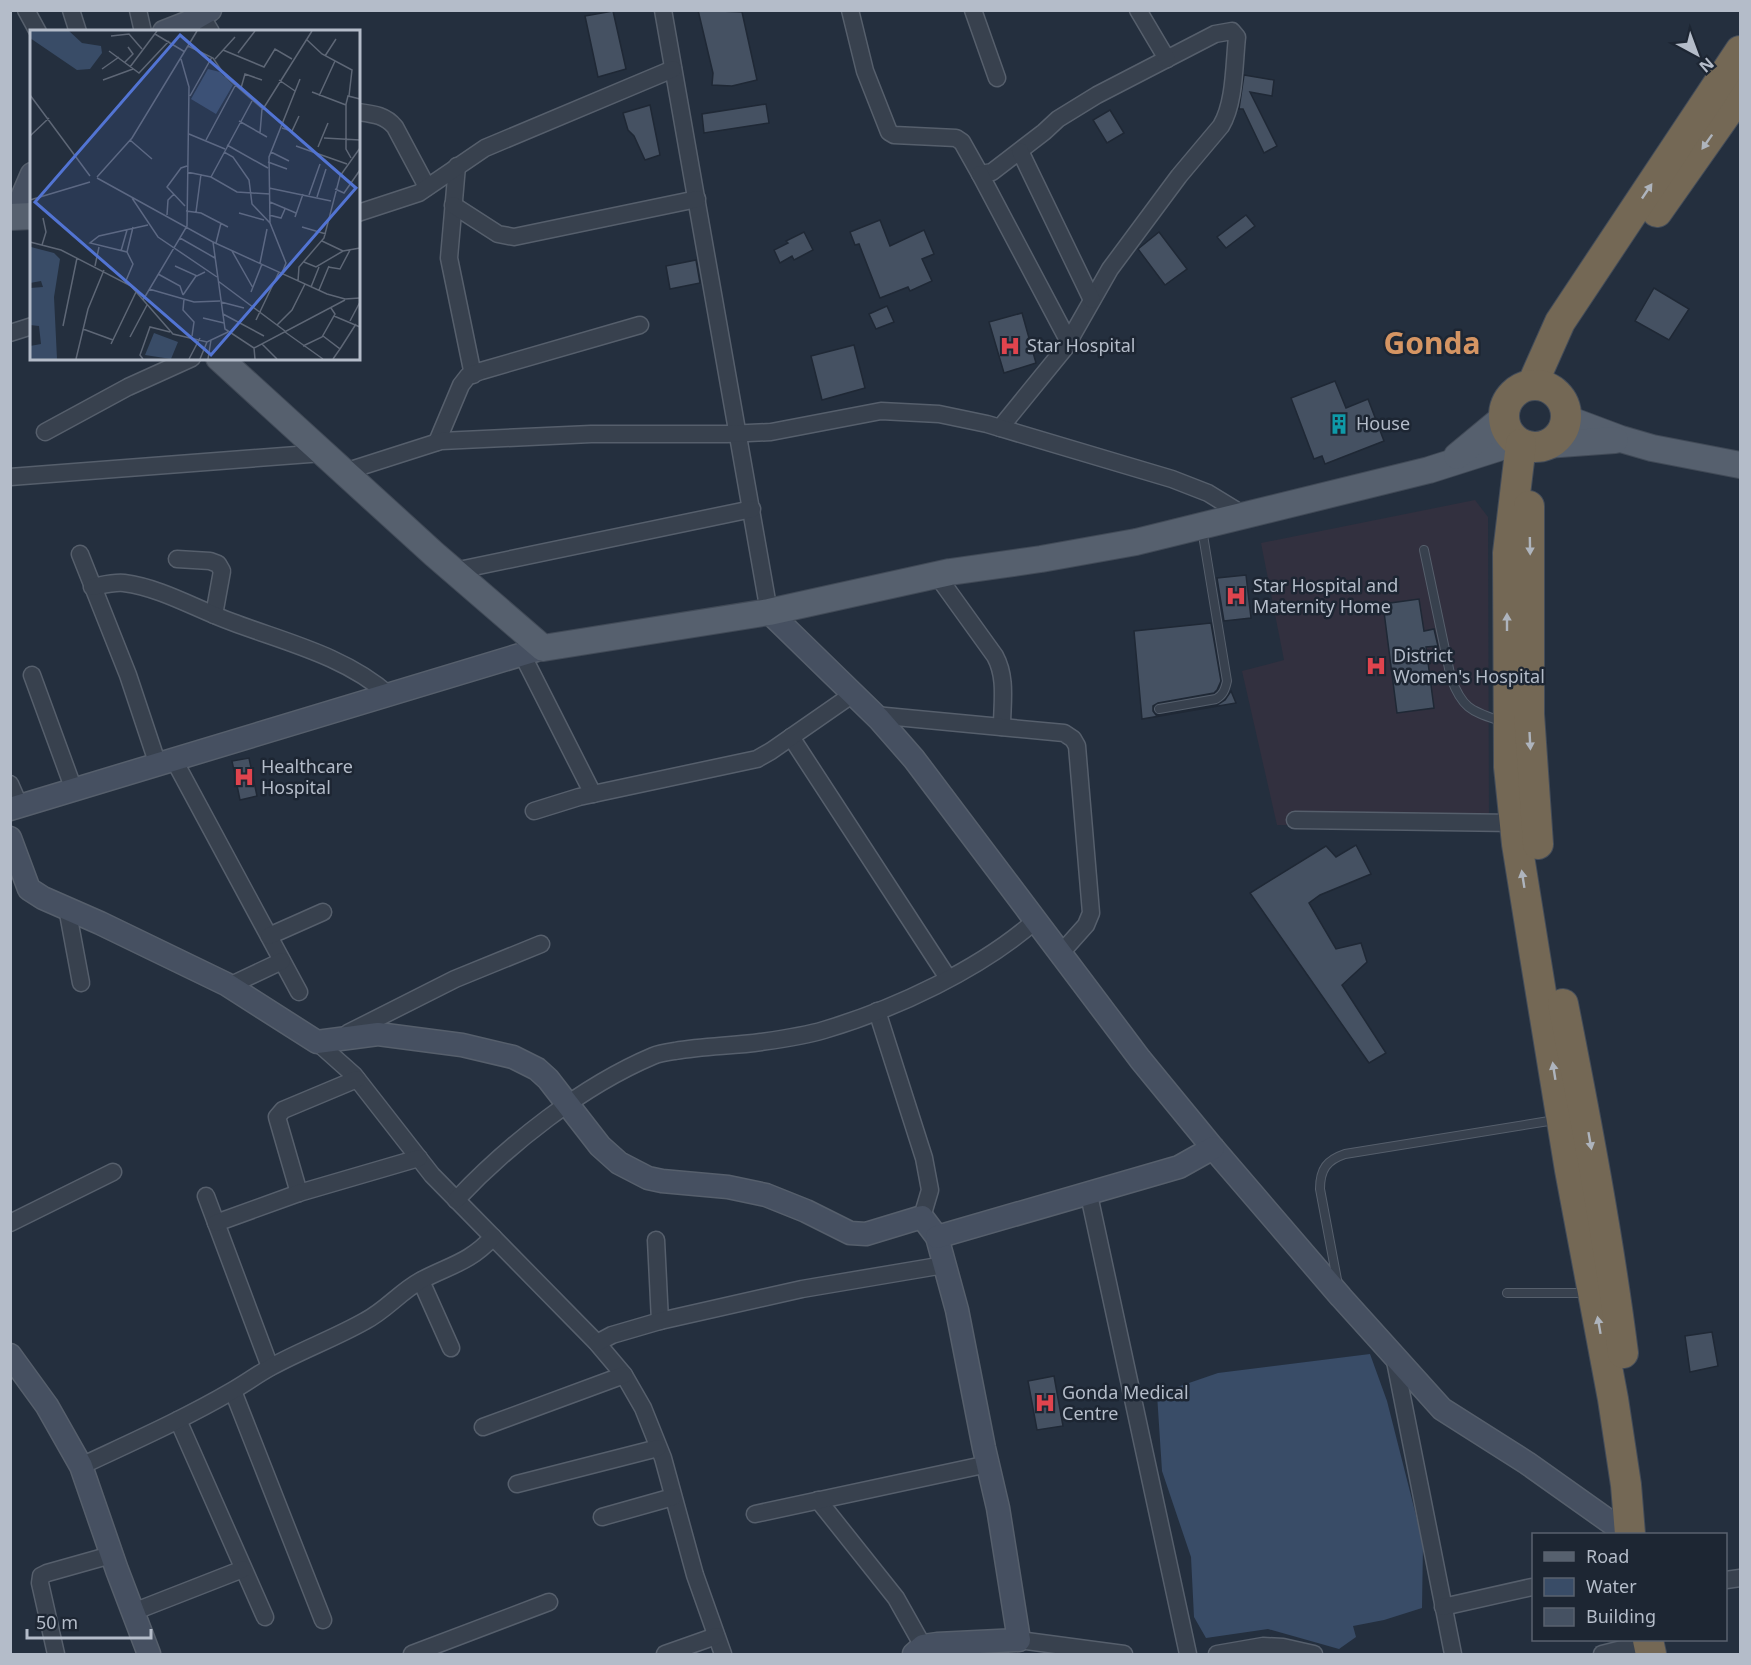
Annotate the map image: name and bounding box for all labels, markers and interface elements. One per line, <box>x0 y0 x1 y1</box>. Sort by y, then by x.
north arrow <box>1667 24 1727 84</box>
inset map <box>30 30 360 360</box>
text: N <box>1695 53 1719 78</box>
one-way arrow <box>1701 133 1713 149</box>
one-way arrow <box>1641 183 1652 199</box>
district label: Gonda <box>1384 322 1480 363</box>
place label: Star Hospital <box>1027 333 1135 357</box>
hospital icon: Star Hospital <box>998 334 1022 358</box>
place label: House <box>1356 411 1410 435</box>
building icon: House <box>1327 412 1351 436</box>
one-way arrow <box>1525 537 1535 556</box>
place label: Star Hospital and Maternity Home <box>1253 573 1398 618</box>
hospital icon: Star Hospital and Maternity Home <box>1224 584 1248 608</box>
one-way arrow <box>1502 612 1512 631</box>
place label: District Women's Hospital <box>1393 643 1545 688</box>
hospital icon: District Women's Hospital <box>1364 654 1388 678</box>
one-way arrow <box>1526 732 1535 751</box>
place label: Healthcare Hospital <box>261 754 353 799</box>
hospital icon: Healthcare Hospital <box>232 765 256 789</box>
one-way arrow <box>1518 869 1527 888</box>
one-way arrow <box>1549 1062 1558 1081</box>
one-way arrow <box>1586 1132 1595 1151</box>
one-way arrow <box>1594 1316 1603 1335</box>
place label: Gonda Medical Centre <box>1062 1380 1189 1425</box>
hospital icon: Gonda Medical Centre <box>1033 1391 1057 1415</box>
legend <box>1532 1533 1727 1641</box>
text: Road <box>1586 1544 1629 1568</box>
text: Water <box>1586 1574 1637 1598</box>
scale bar <box>27 1602 152 1640</box>
text: Building <box>1586 1604 1656 1628</box>
text: 50 m <box>36 1610 78 1634</box>

